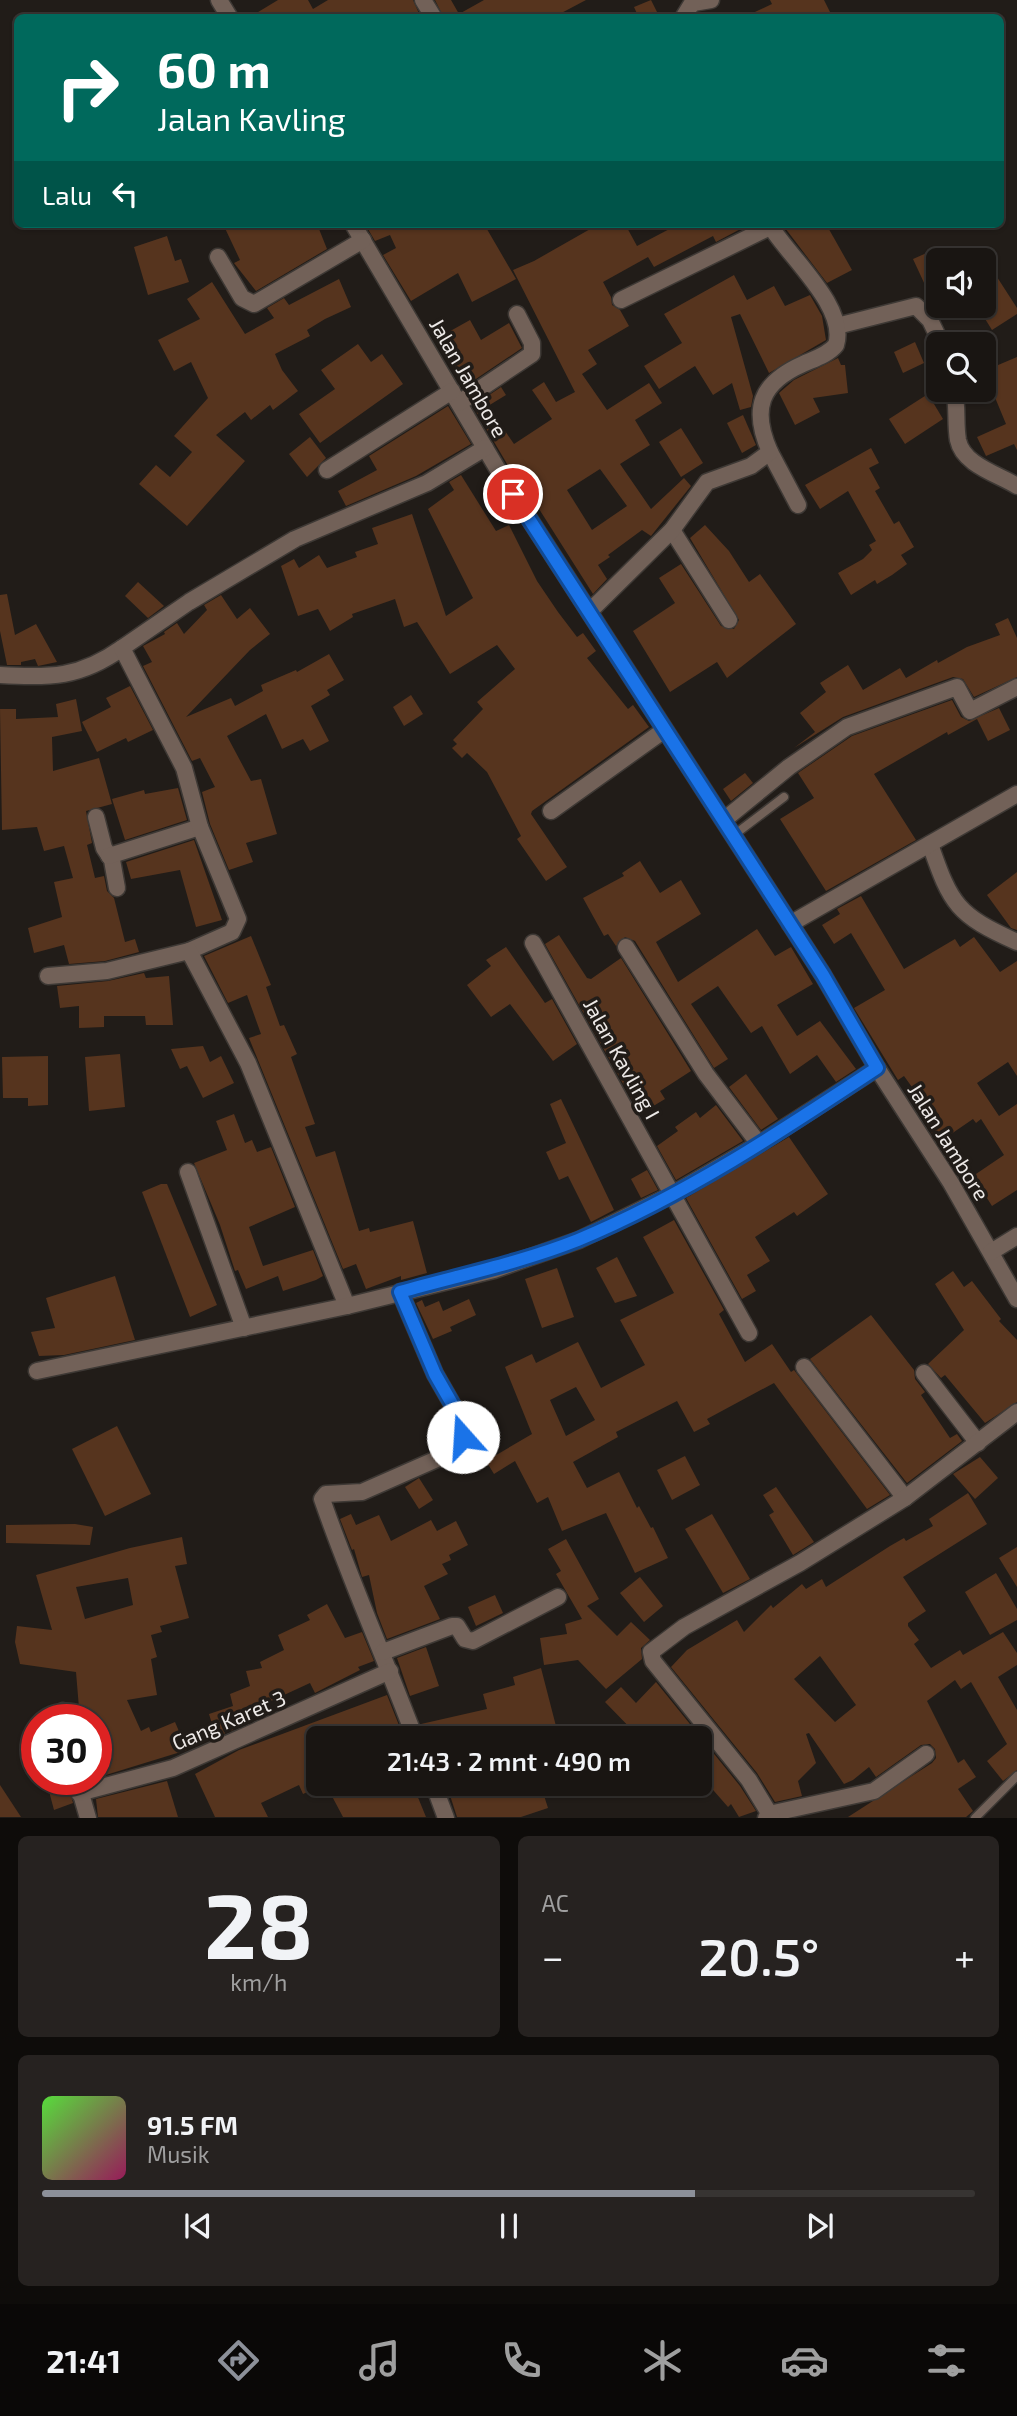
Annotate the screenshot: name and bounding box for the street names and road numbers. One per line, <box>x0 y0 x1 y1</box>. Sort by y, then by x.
street label: Jalan Jambore <box>425 313 513 441</box>
street label: Jalan Kavling I <box>579 994 666 1123</box>
street label: Jalan Jambore <box>903 1078 995 1204</box>
street label: Gang Karet 3 <box>168 1684 289 1755</box>

